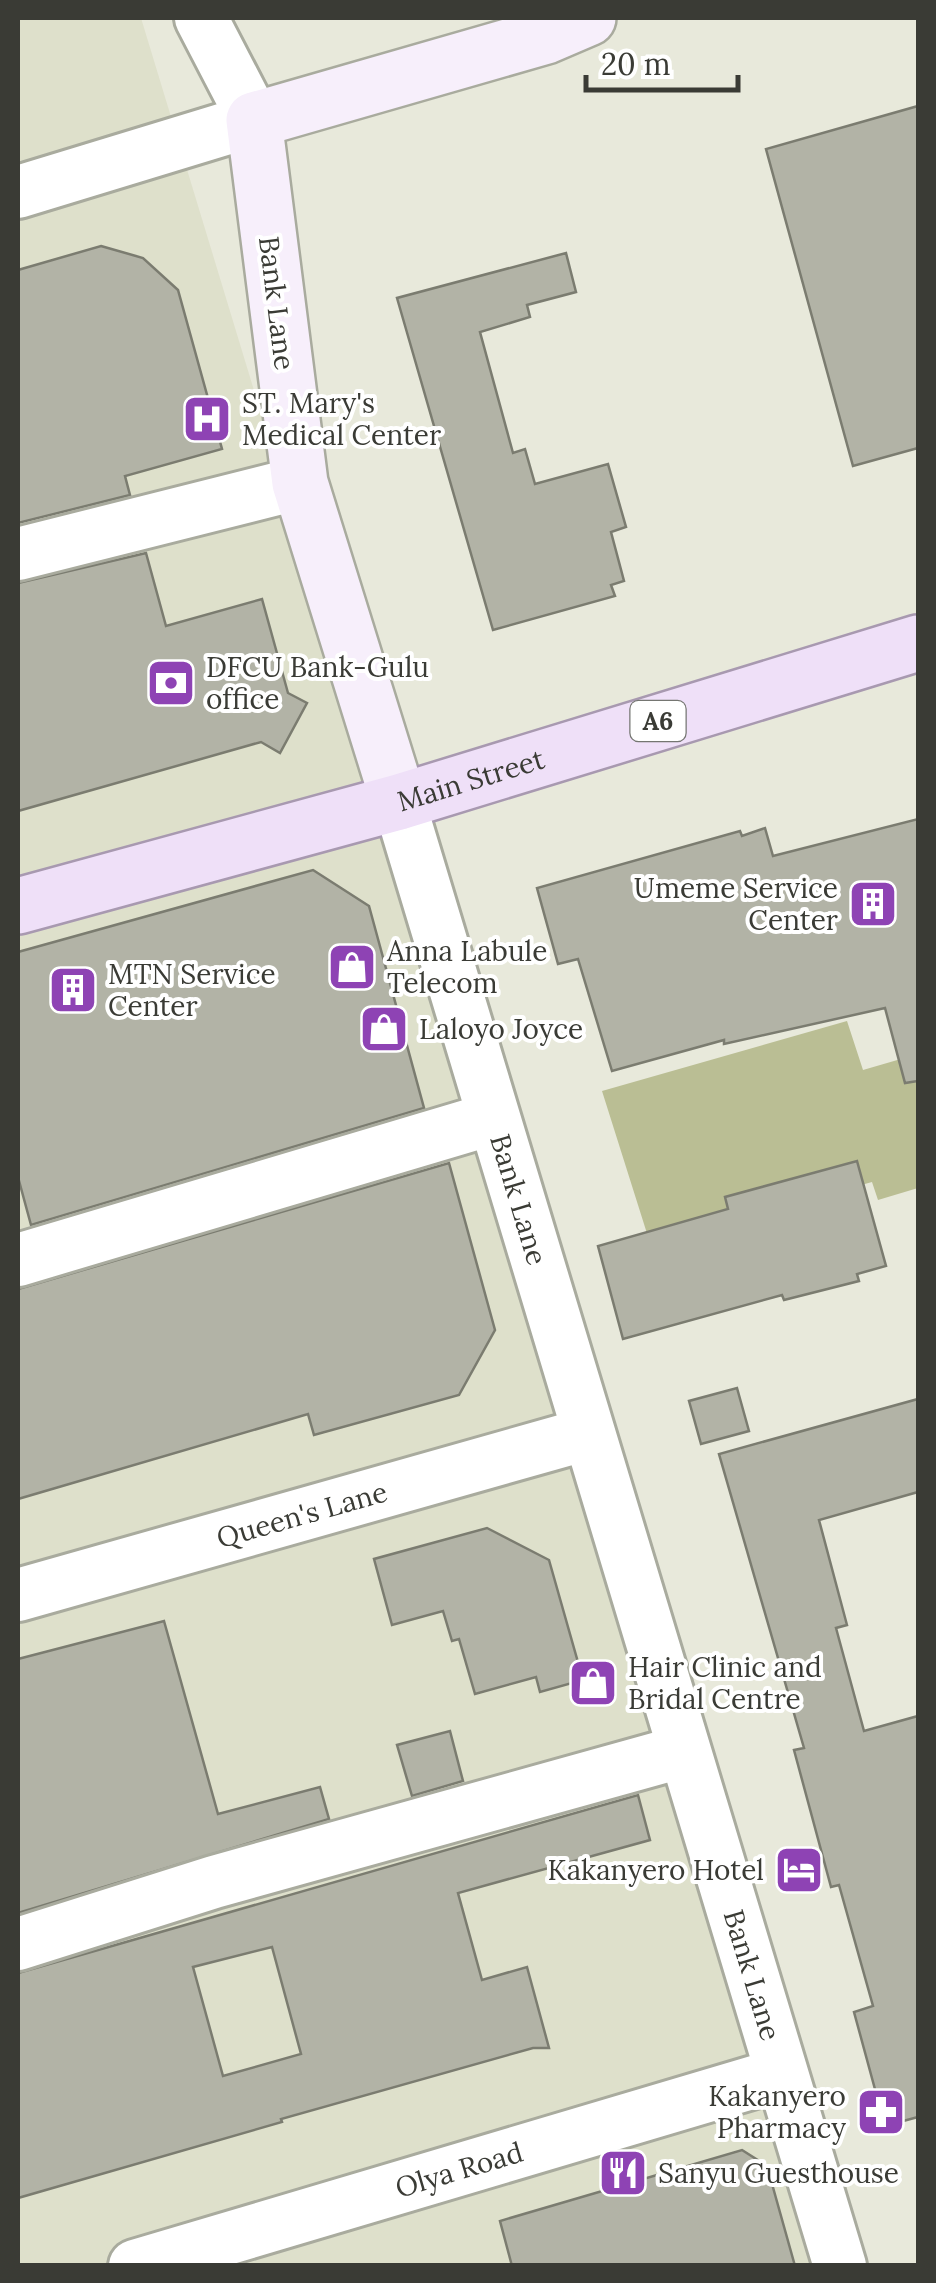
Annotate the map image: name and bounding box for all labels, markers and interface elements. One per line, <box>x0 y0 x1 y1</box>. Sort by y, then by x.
scale bar <box>586 30 738 92</box>
text: 20 m <box>601 45 670 83</box>
street label: Bank Lane <box>251 234 303 372</box>
place label: ST. Mary's Medical Center <box>242 385 441 453</box>
hospital icon: ST. Mary's Medical Center <box>181 393 233 445</box>
place label: DFCU Bank-Gulu office <box>206 649 429 717</box>
bank icon: DFCU Bank-Gulu office <box>145 657 197 709</box>
road number: A6 <box>630 701 686 741</box>
street label: Main Street <box>393 741 549 819</box>
place label: Umeme Service Center <box>634 870 838 938</box>
building icon: Umeme Service Center <box>847 878 899 930</box>
place label: Anna Labule Telecom <box>386 933 547 1001</box>
shop icon: Anna Labule Telecom <box>326 941 378 993</box>
place label: MTN Service Center <box>108 956 276 1024</box>
building icon: MTN Service Center <box>47 964 99 1016</box>
shop icon: Laloyo Joyce <box>358 1003 410 1055</box>
place label: Laloyo Joyce <box>419 1011 583 1047</box>
street label: Bank Lane <box>482 1130 555 1269</box>
street label: Queen's Lane <box>213 1473 391 1556</box>
place label: Hair Clinic and Bridal Centre <box>628 1649 822 1717</box>
shop icon: Hair Clinic and Bridal Centre <box>567 1657 619 1709</box>
hotel icon: Kakanyero Hotel <box>773 1844 825 1896</box>
place label: Kakanyero Hotel <box>548 1852 764 1888</box>
street label: Bank Lane <box>716 1905 789 2045</box>
place label: Kakanyero Pharmacy <box>708 2078 846 2146</box>
pharmacy icon: Kakanyero Pharmacy <box>855 2086 907 2138</box>
street label: Olya Road <box>391 2134 527 2206</box>
restaurant icon: Sanyu Guesthouse <box>597 2147 649 2199</box>
place label: Sanyu Guesthouse <box>658 2155 899 2191</box>

